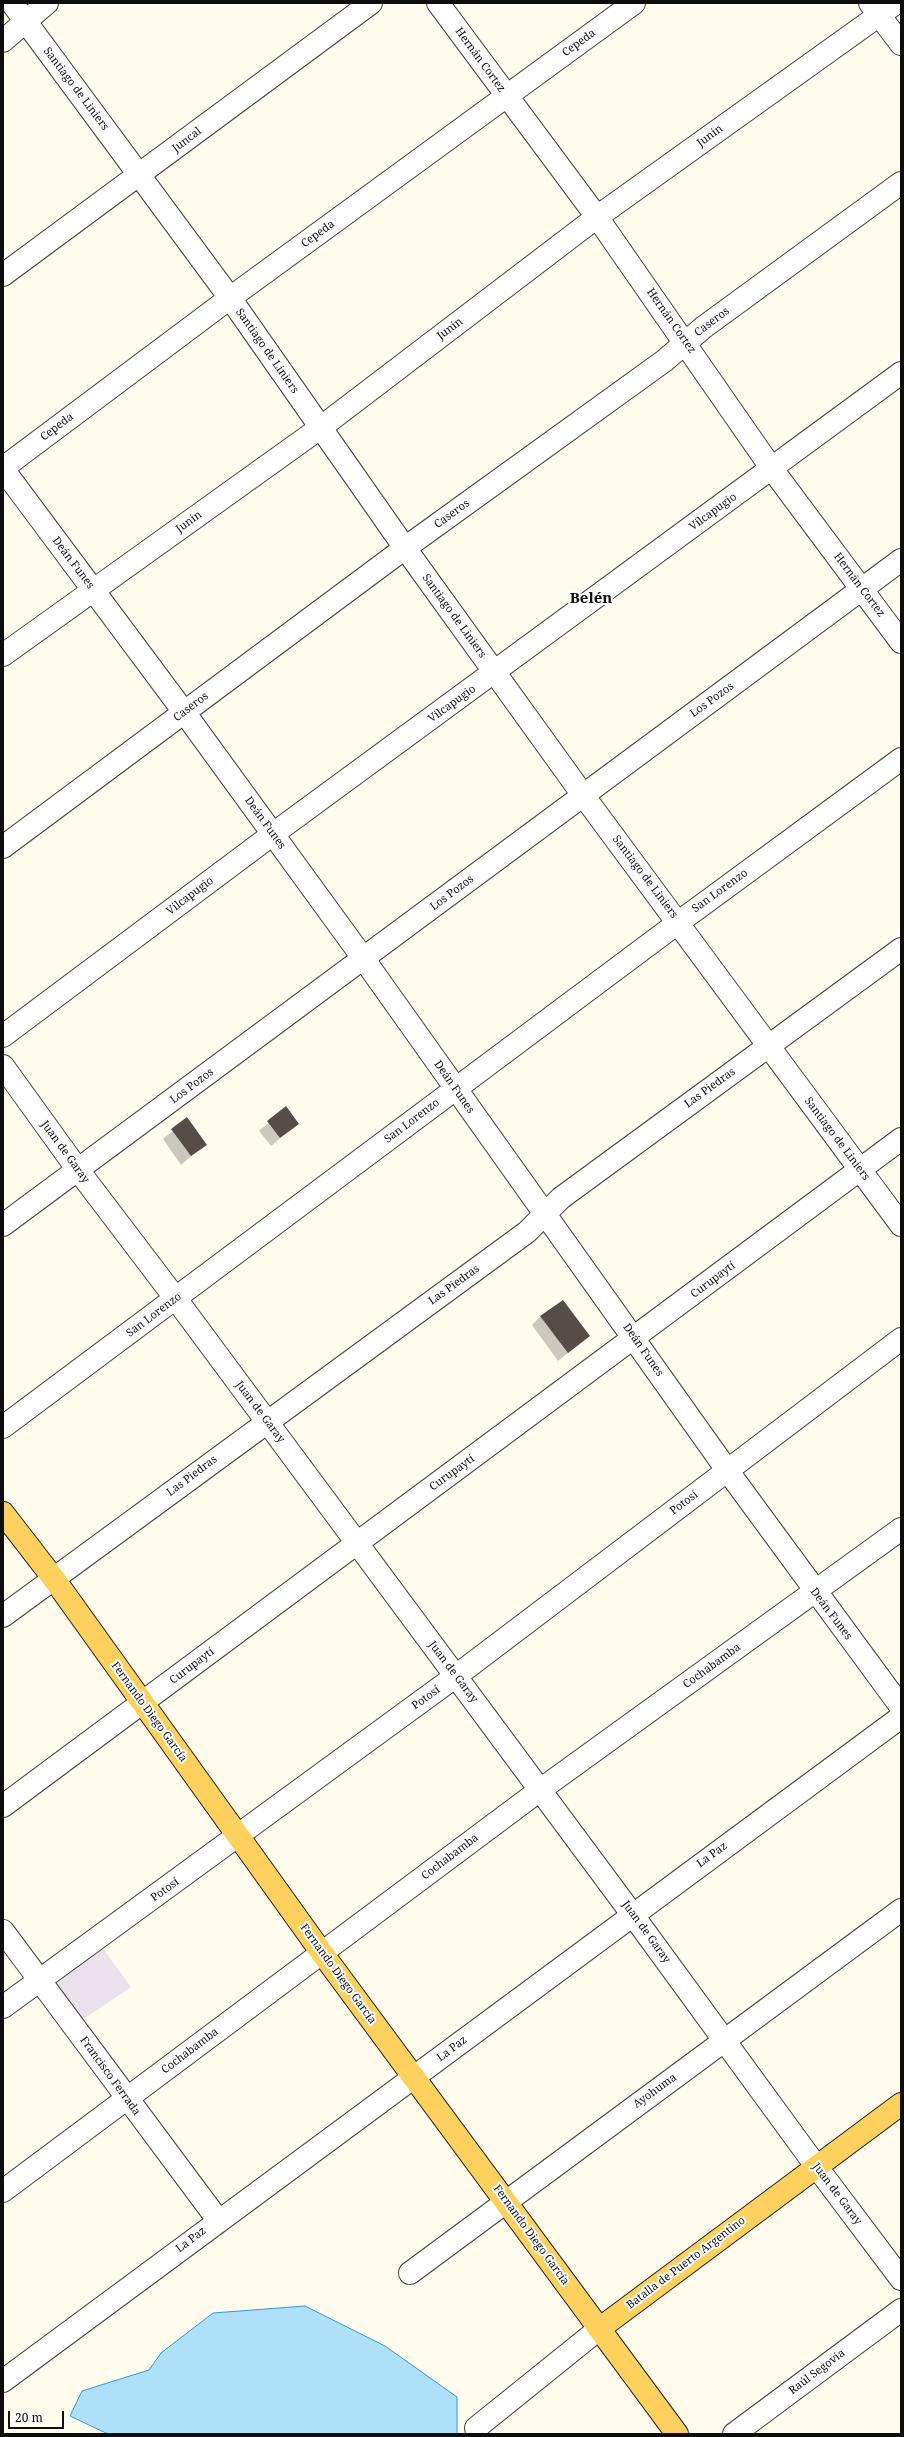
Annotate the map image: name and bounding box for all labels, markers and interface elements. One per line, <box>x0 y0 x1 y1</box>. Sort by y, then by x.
street label: Hernán Cortez <box>452 25 508 95</box>
street label: Cepeda <box>560 26 598 60</box>
street label: Santiago de Liniers <box>40 45 112 133</box>
street label: Junin <box>695 122 725 150</box>
street label: Juncal <box>170 125 204 155</box>
street label: Cepeda <box>299 217 337 251</box>
street label: Hernán Cortez <box>644 286 698 356</box>
street label: Caseros <box>692 305 732 339</box>
street label: Santiago de Liniers <box>233 306 301 396</box>
street label: Junin <box>435 315 465 343</box>
street label: Cepeda <box>38 410 76 444</box>
street label: Vilcapugio <box>687 490 739 534</box>
street label: Caseros <box>432 497 472 531</box>
street label: Junin <box>174 508 204 536</box>
street label: Deán Funes <box>49 534 97 592</box>
street label: Hernán Cortez <box>831 550 887 620</box>
street label: Santiago de Liniers <box>419 571 489 661</box>
district label: Belén <box>570 590 612 608</box>
street label: Los Pozos <box>688 680 736 720</box>
street label: Vilcapugio <box>426 682 478 726</box>
street label: Caseros <box>171 690 211 724</box>
street label: Deán Funes <box>242 794 288 852</box>
street label: Santiago de Liniers <box>609 833 681 921</box>
street label: San Lorenzo <box>690 866 750 916</box>
street label: Los Pozos <box>428 872 476 914</box>
street label: Vilcapugio <box>164 874 216 918</box>
street label: Deán Funes <box>431 1058 477 1116</box>
street label: Los Pozos <box>168 1065 216 1107</box>
street label: Las Piedras <box>682 1065 738 1111</box>
street label: Santiago de Liniers <box>801 1095 873 1183</box>
street label: San Lorenzo <box>382 1096 442 1146</box>
street label: Juan de Garay <box>38 1118 92 1186</box>
street label: Curupaytí <box>688 1259 738 1301</box>
street label: Las Piedras <box>426 1262 482 1308</box>
street label: San Lorenzo <box>124 1290 184 1340</box>
street label: Deán Funes <box>620 1321 666 1379</box>
street label: Juan de Garay <box>233 1379 287 1445</box>
street label: Curupaytí <box>427 1452 477 1494</box>
street label: Las Piedras <box>164 1453 220 1499</box>
street label: Potosí <box>667 1488 701 1518</box>
street label: Deán Funes <box>807 1585 855 1643</box>
street label: Juan de Garay <box>426 1639 480 1705</box>
street label: Cochabamba <box>681 1641 743 1691</box>
street label: Curupaytí <box>167 1645 217 1687</box>
street label: Fernando Diego García <box>108 1659 190 1765</box>
street label: Potosí <box>409 1683 443 1713</box>
street label: Cochabamba <box>419 1831 481 1883</box>
street label: La Paz <box>694 1840 730 1870</box>
street label: Potosí <box>148 1875 182 1905</box>
street label: Juan de Garay <box>619 1898 673 1966</box>
street label: Fernando Diego García <box>297 1921 379 2027</box>
street label: Cochabamba <box>159 2025 221 2077</box>
street label: La Paz <box>434 2033 470 2065</box>
street label: Francisco Ferrada <box>77 2034 143 2118</box>
street label: Ayohuma <box>631 2071 679 2111</box>
street label: Juan de Garay <box>810 2161 864 2227</box>
street label: Fernando Diego García <box>490 2182 572 2288</box>
street label: Batalla de Puerto Argentino <box>624 2214 748 2312</box>
street label: La Paz <box>173 2224 209 2256</box>
street label: Raúl Segovia <box>786 2347 848 2397</box>
scale bar <box>10 2403 66 2429</box>
text: 20 m <box>15 2409 43 2426</box>

